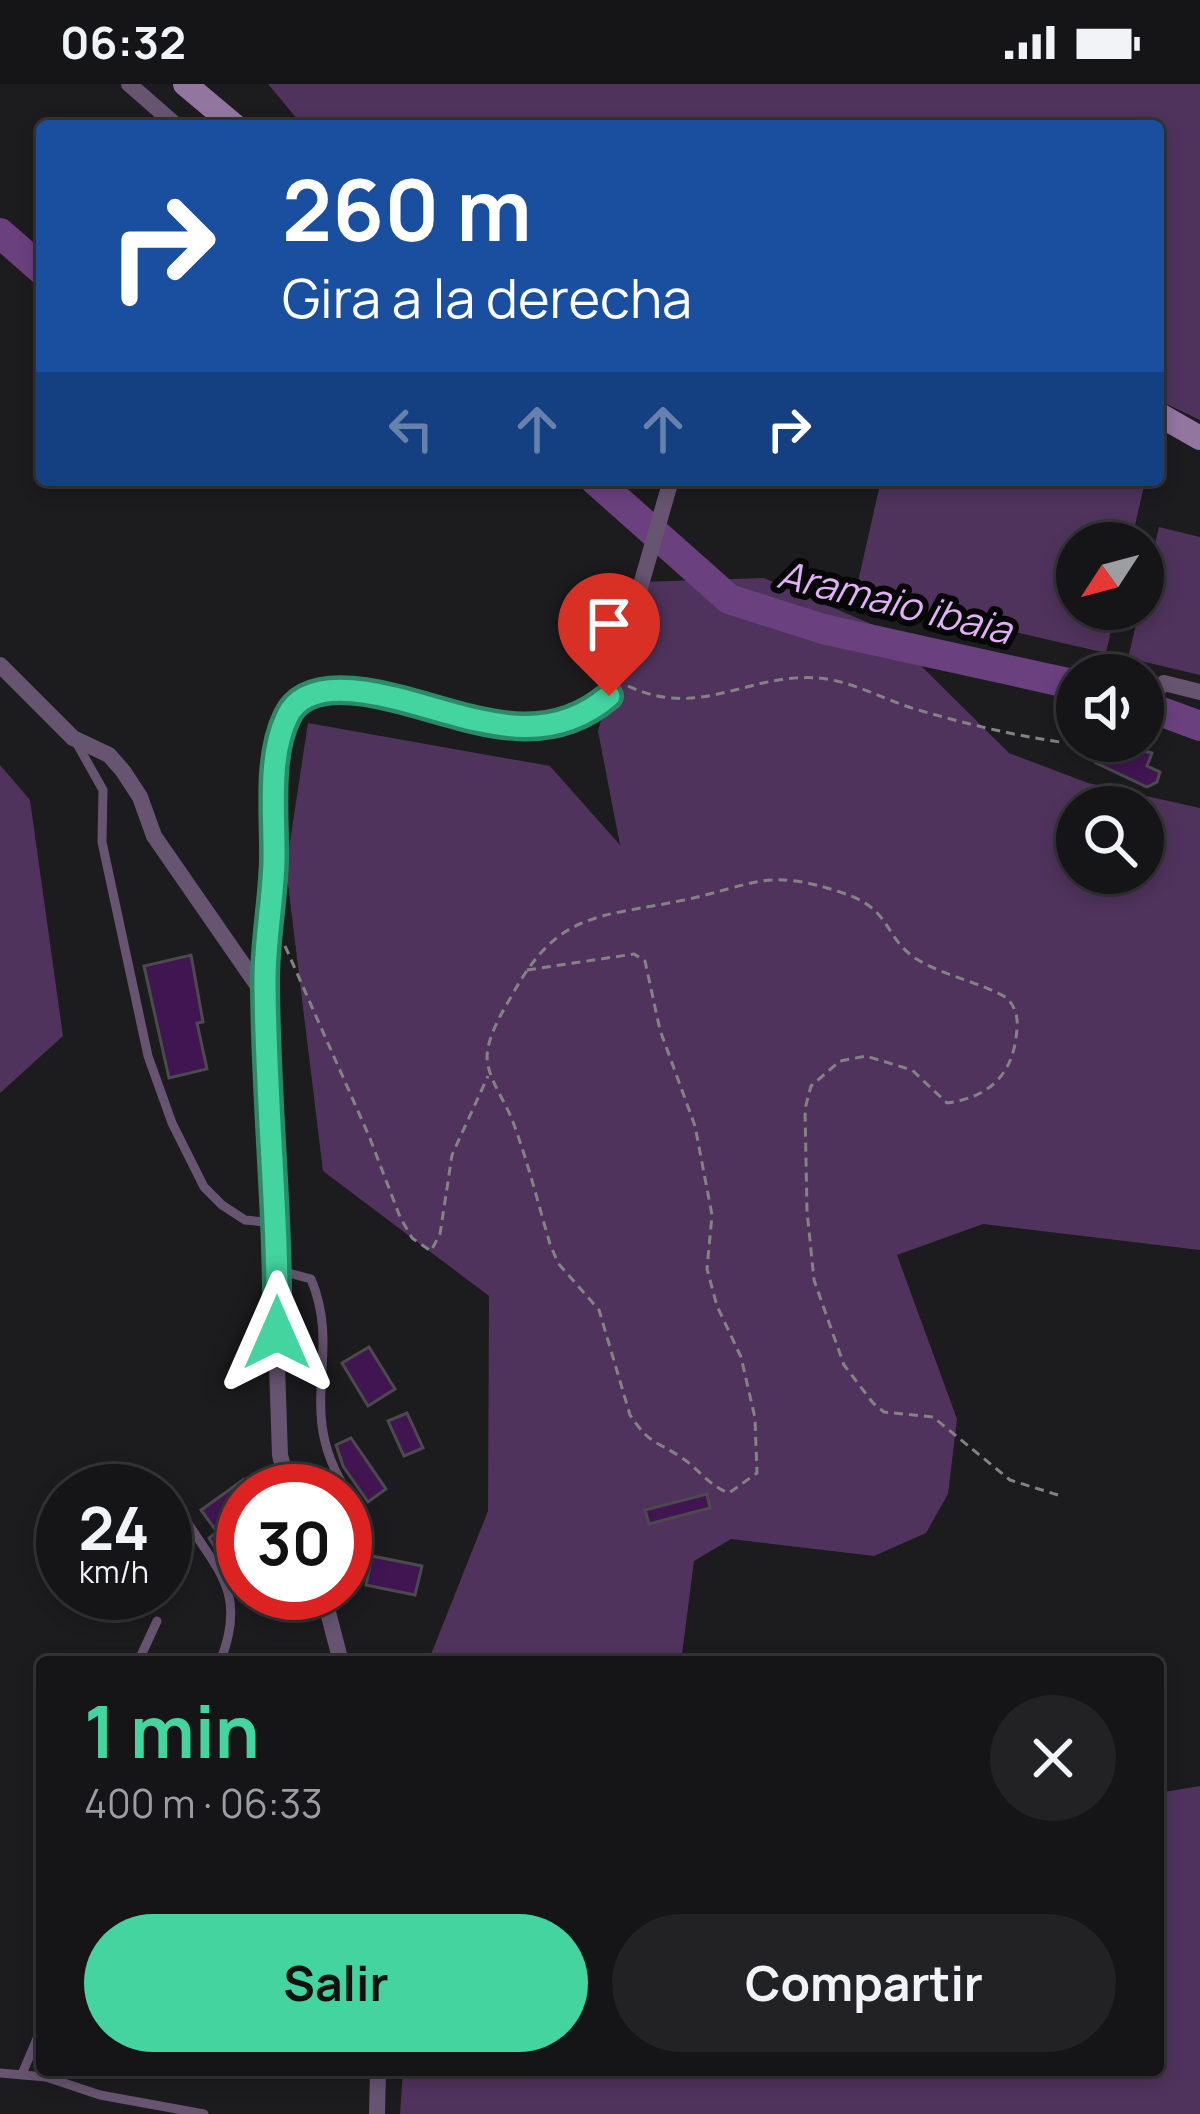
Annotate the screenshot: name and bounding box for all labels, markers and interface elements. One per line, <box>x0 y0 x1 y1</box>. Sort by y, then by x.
text: 06:32 <box>60 11 186 73</box>
text: 260 m <box>282 151 532 266</box>
icon: right <box>84 168 240 324</box>
text: Gira a la derecha <box>282 260 692 334</box>
icon: left <box>378 396 444 462</box>
icon: ahead <box>504 396 570 462</box>
icon: ahead <box>630 396 696 462</box>
icon: right <box>756 396 822 462</box>
north arrow <box>1056 522 1164 630</box>
map controls <box>1056 522 1164 894</box>
water label: Aramaio ibaia <box>773 546 1020 657</box>
pin <box>558 573 660 696</box>
icon: arrive <box>576 591 642 657</box>
button: sound <box>1056 654 1164 762</box>
button: search <box>1056 786 1164 894</box>
position arrow <box>214 1270 340 1396</box>
speed limit sign: 30 <box>216 1464 372 1620</box>
text: 24 <box>78 1486 150 1568</box>
text: km/h <box>79 1551 149 1592</box>
text: 1 min <box>84 1681 260 1780</box>
button: close <box>990 1695 1116 1821</box>
text: 400 m · 06:33 <box>84 1776 323 1830</box>
button: Salir <box>84 1914 588 2052</box>
button: Compartir <box>612 1914 1116 2052</box>

